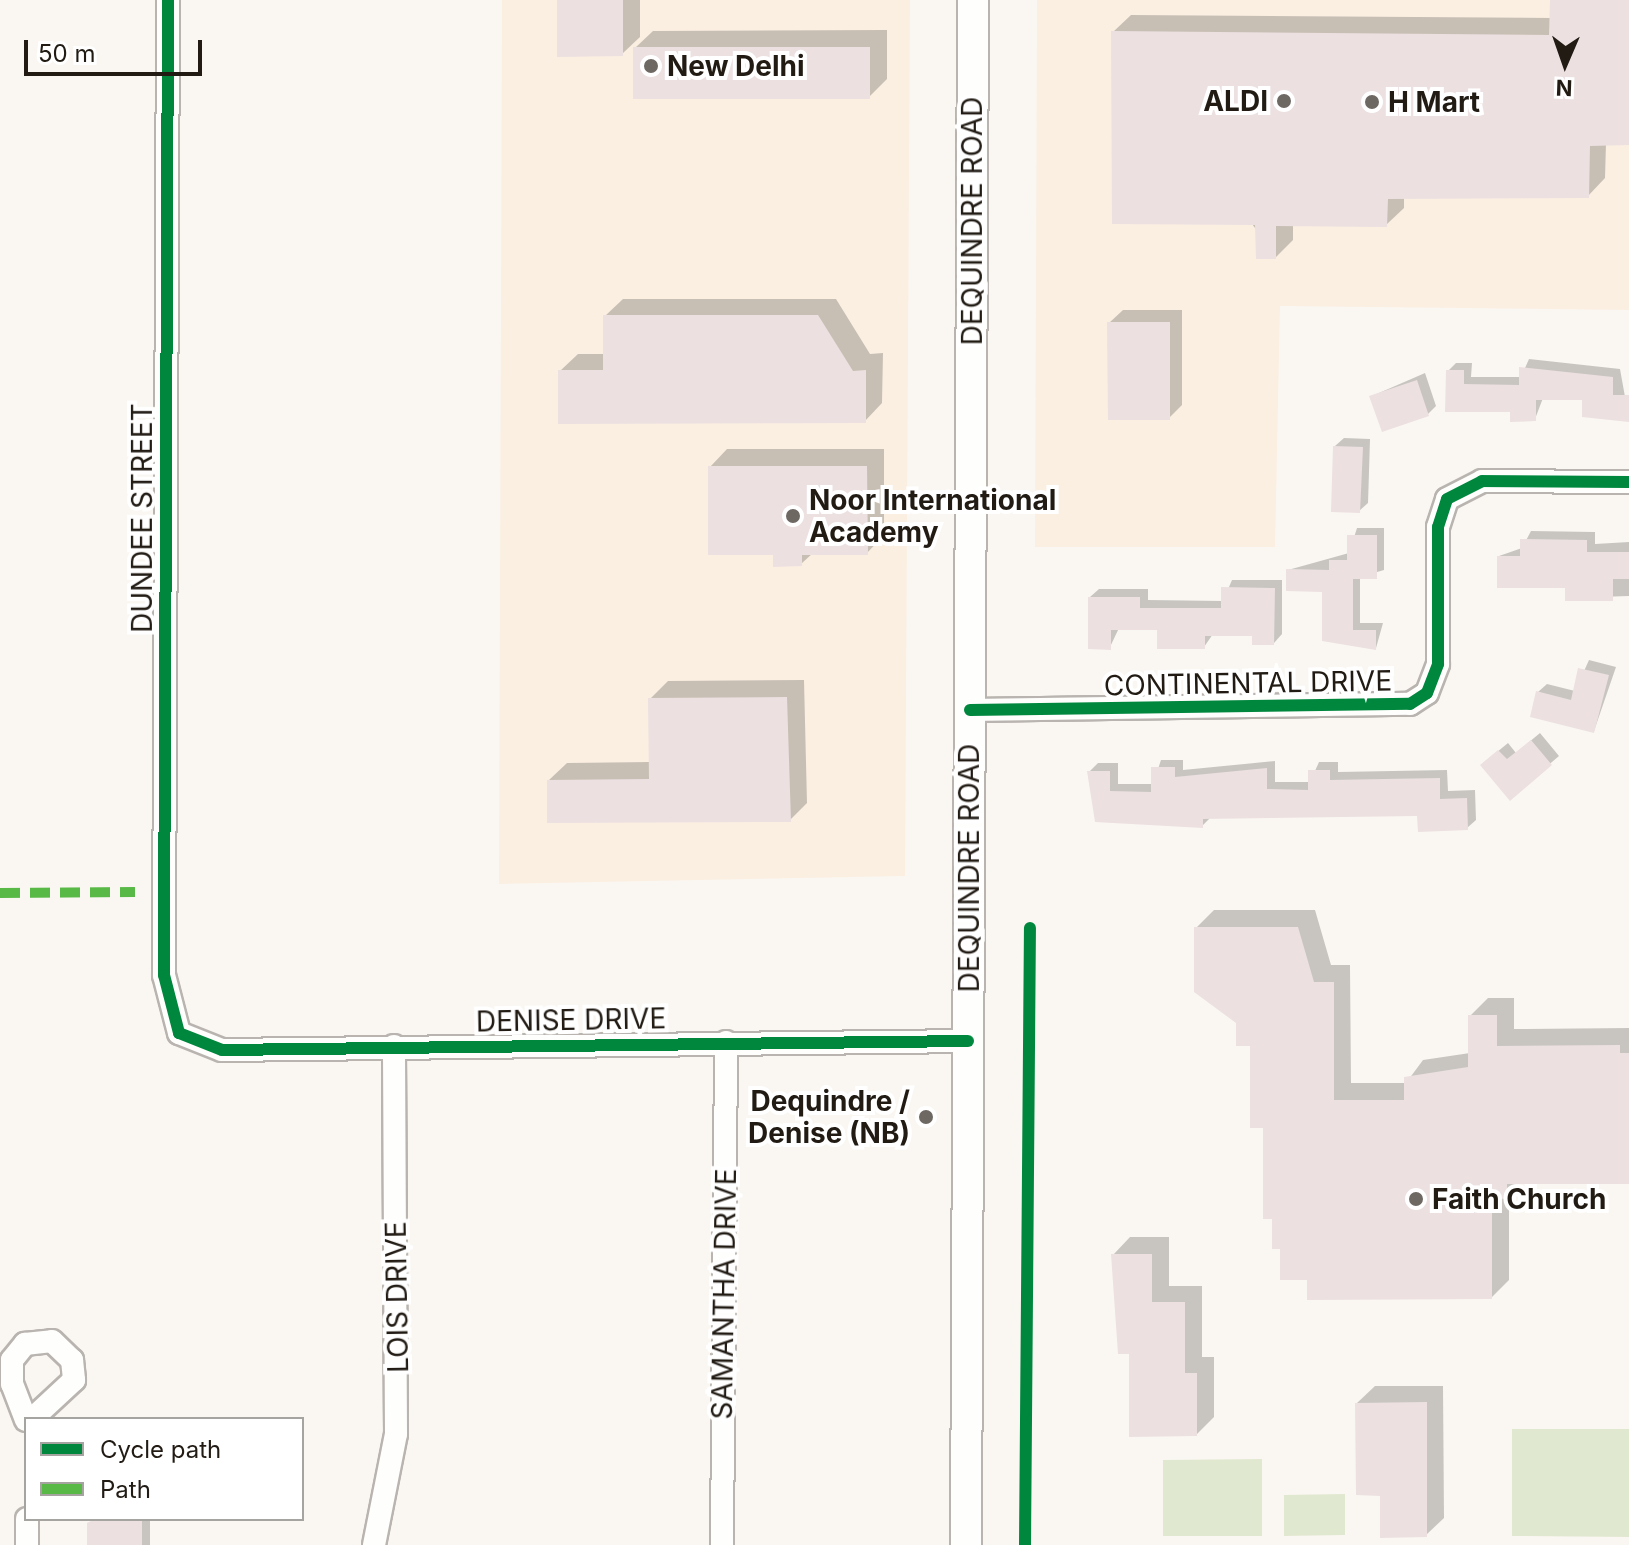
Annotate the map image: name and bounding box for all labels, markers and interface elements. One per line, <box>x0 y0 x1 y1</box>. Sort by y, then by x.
scale bar <box>28 24 206 74</box>
north arrow <box>1525 24 1605 104</box>
text: 50 m <box>38 39 96 68</box>
place label: New Delhi <box>667 49 805 83</box>
marker: New Delhi <box>642 57 660 75</box>
text: N <box>1555 75 1573 101</box>
place label: ALDI <box>1203 84 1268 118</box>
place label: H Mart <box>1388 85 1480 119</box>
marker: ALDI <box>1275 92 1293 110</box>
marker: H Mart <box>1363 93 1381 111</box>
street label: DEQUINDRE ROAD <box>955 97 989 345</box>
street label: DUNDEE STREET <box>125 403 159 633</box>
place label: Noor International Academy <box>809 483 1056 549</box>
marker: Noor International Academy <box>784 507 802 525</box>
street label: CONTINENTAL DRIVE <box>1104 664 1392 702</box>
street label: DEQUINDRE ROAD <box>952 744 986 992</box>
street label: DENISE DRIVE <box>476 1002 666 1038</box>
place label: Dequindre / Denise (NB) <box>748 1084 910 1150</box>
marker: Dequindre / Denise (NB) <box>917 1108 935 1126</box>
street label: SAMANTHA DRIVE <box>705 1168 743 1420</box>
place label: Faith Church <box>1432 1182 1606 1216</box>
marker: Faith Church <box>1407 1190 1425 1208</box>
street label: LOIS DRIVE <box>379 1221 415 1373</box>
legend <box>24 1417 304 1521</box>
text: Cycle path <box>100 1435 221 1464</box>
text: Path <box>100 1475 151 1504</box>

